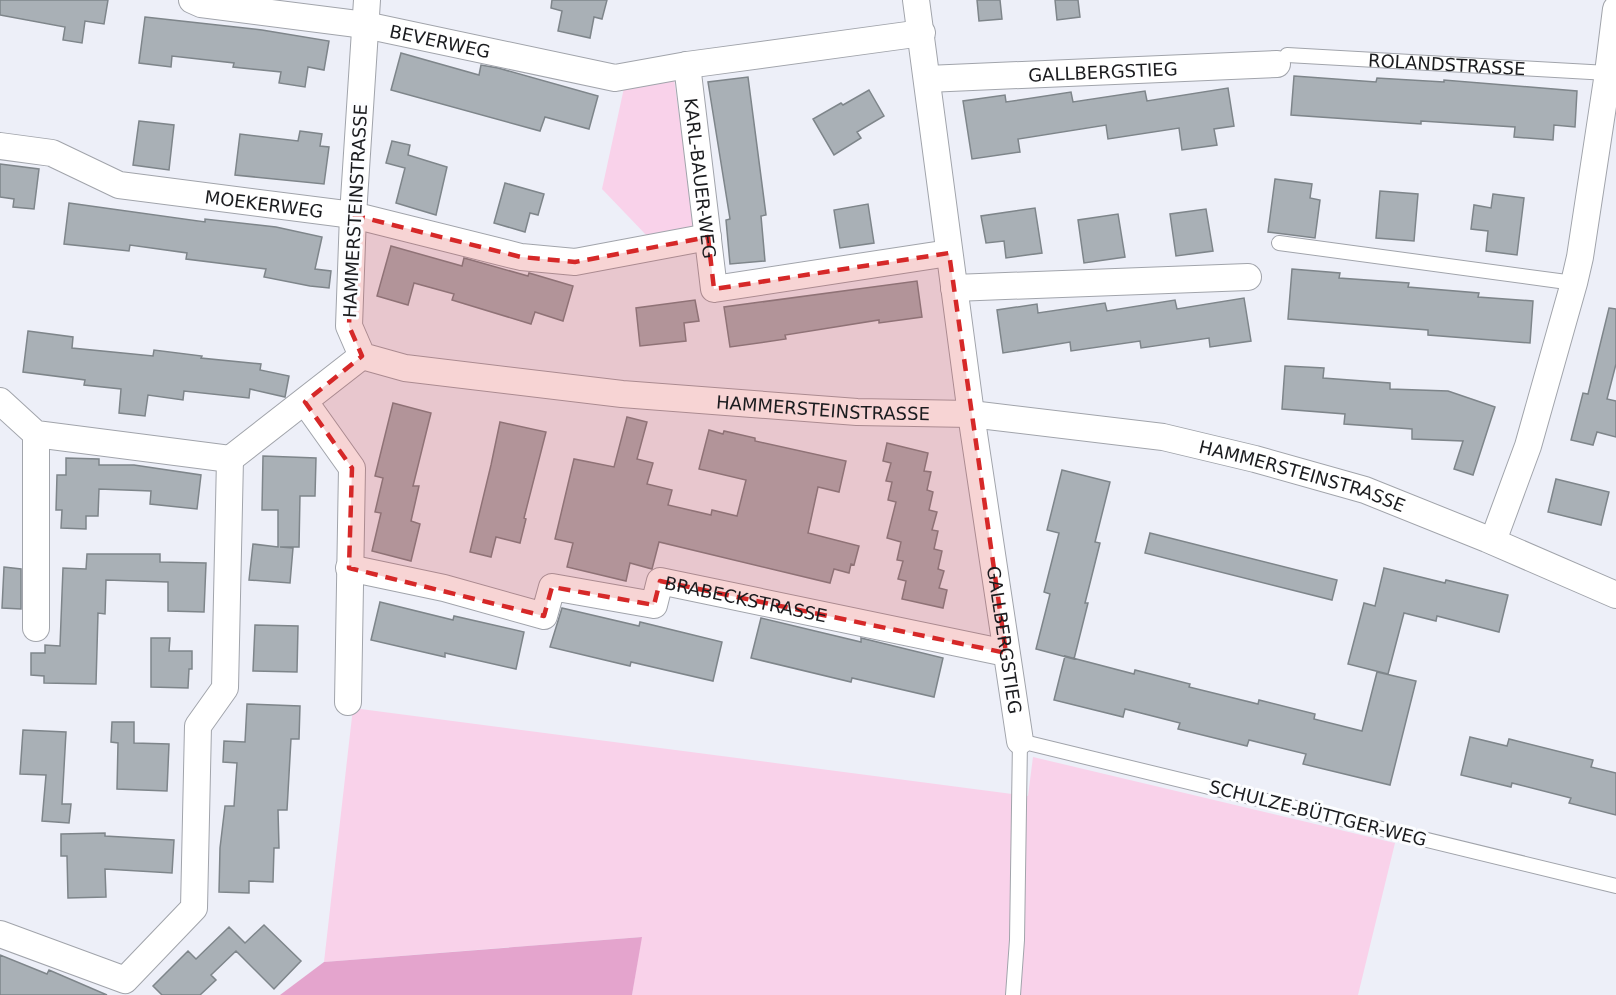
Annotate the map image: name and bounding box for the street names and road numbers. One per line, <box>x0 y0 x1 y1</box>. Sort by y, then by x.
street label: BEVERWEG <box>388 20 492 62</box>
street label: ROLANDSTRASSE <box>1367 49 1526 79</box>
street label: GALLBERGSTIEG <box>1028 58 1178 85</box>
street label: KARL-BAUER-WEG <box>681 97 721 260</box>
street label: HAMMERSTEINSTRASSE <box>339 104 371 318</box>
street label: MOEKERWEG <box>204 186 325 222</box>
street label: HAMMERSTEINSTRASSE <box>715 391 930 424</box>
street label: HAMMERSTEINSTRASSE <box>1197 435 1409 516</box>
street label: GALLBERGSTIEG <box>983 564 1026 715</box>
street label: BRABECKSTRASSE <box>663 572 829 626</box>
street label: SCHULZE-BÜTTGER-WEG <box>1207 776 1429 850</box>

